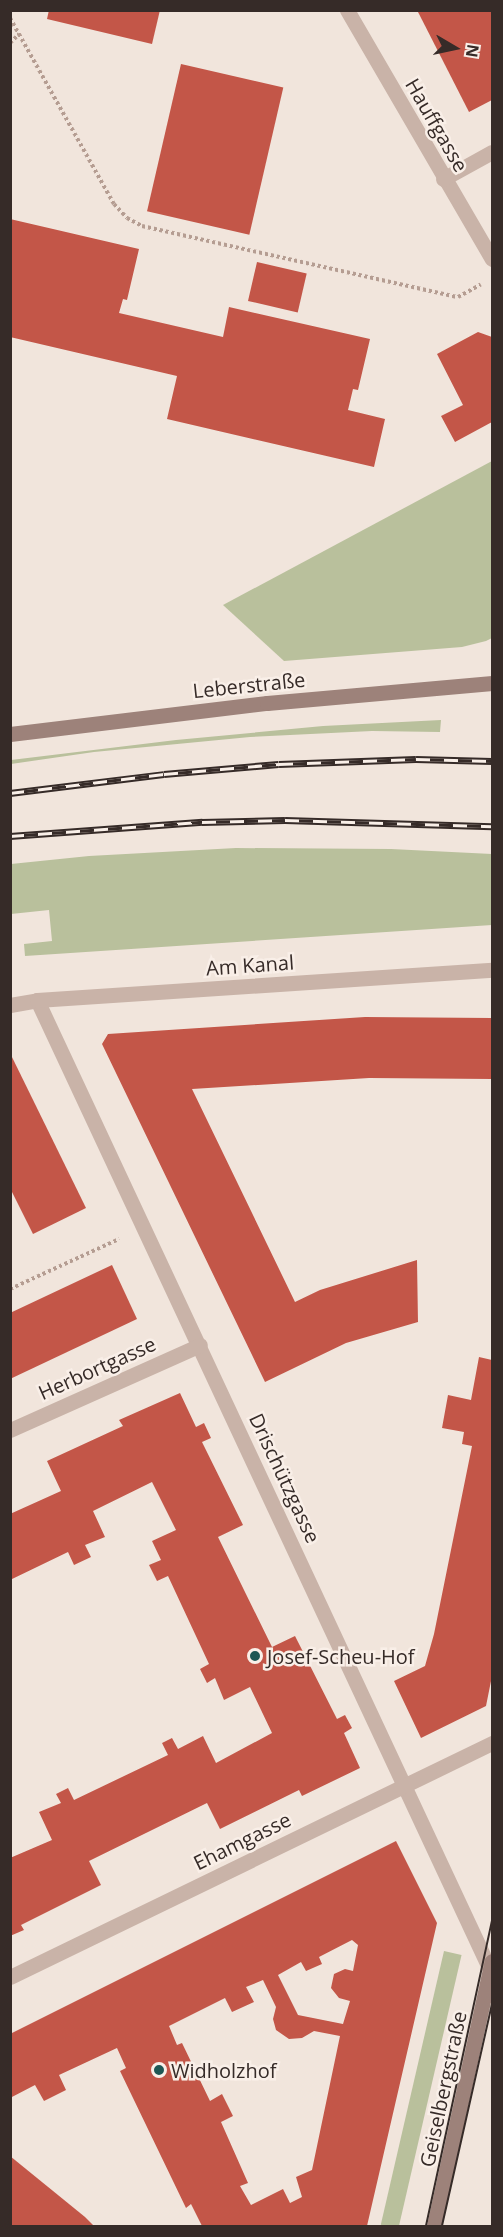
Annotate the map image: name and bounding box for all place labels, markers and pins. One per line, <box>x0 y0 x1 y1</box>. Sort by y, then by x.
place label: Josef-Scheu-Hof <box>267 1644 415 1668</box>
marker: Josef-Scheu-Hof <box>248 1649 262 1663</box>
place label: Widholzhof <box>171 2058 276 2082</box>
marker: Widholzhof <box>152 2063 166 2077</box>

